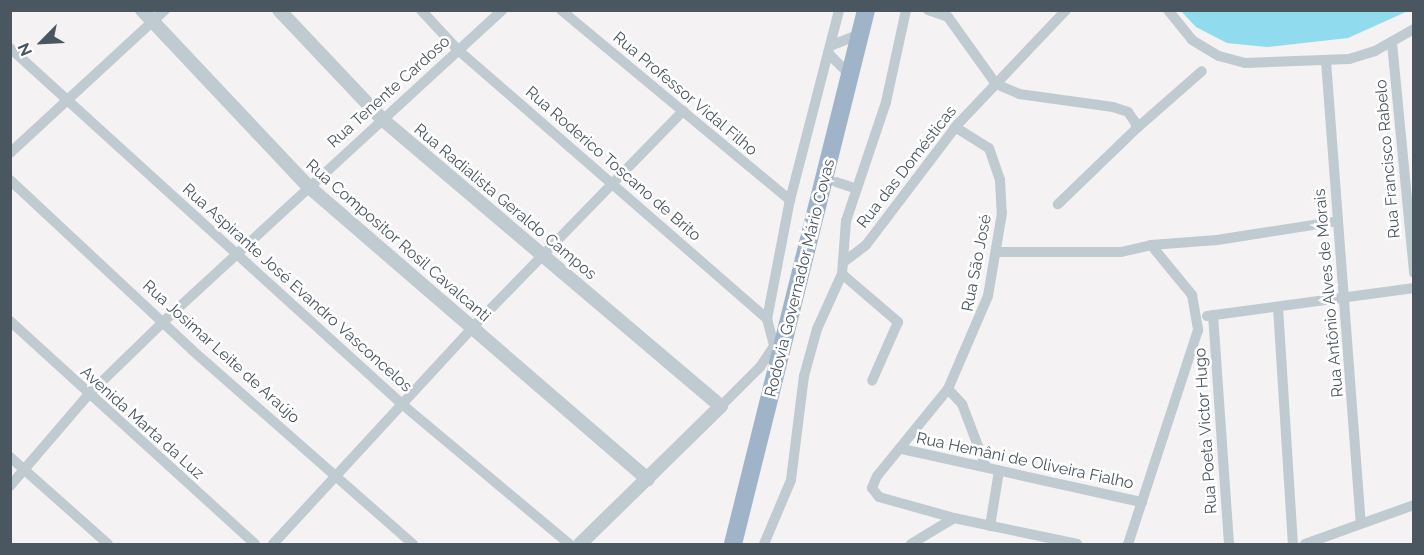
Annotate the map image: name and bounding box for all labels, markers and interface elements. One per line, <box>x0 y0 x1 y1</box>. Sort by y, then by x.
north arrow <box>12 12 72 72</box>
street label: Rua Professor Vidal Filho <box>608 28 762 160</box>
street label: Rua Tenente Cardoso <box>324 32 454 152</box>
text: N <box>14 40 36 59</box>
street label: Rua Francisco Rabelo <box>1371 79 1405 239</box>
street label: Rua Roderico Toscano de Brito <box>521 82 705 246</box>
street label: Rua das Domésticas <box>853 102 961 232</box>
street label: Rua Radialista Geraldo Campos <box>410 120 600 284</box>
street label: Rua Compositor Rosil Cavalcanti <box>302 155 494 327</box>
street label: Rodovia Governador Mário Covas <box>761 157 839 399</box>
street label: Rua Aspirante José Evandro Vasconcelos <box>178 179 416 397</box>
street label: Rua Antônio Alves de Morais <box>1310 187 1348 399</box>
street label: Rua São José <box>958 213 996 313</box>
street label: Rua Josimar Leite de Araújo <box>138 276 304 428</box>
street label: Rua Poeta Victor Hugo <box>1191 347 1221 515</box>
street label: Avenida Marta da Luz <box>76 363 208 483</box>
street label: Rua Hemâni de Oliveira Fialho <box>915 429 1135 493</box>

